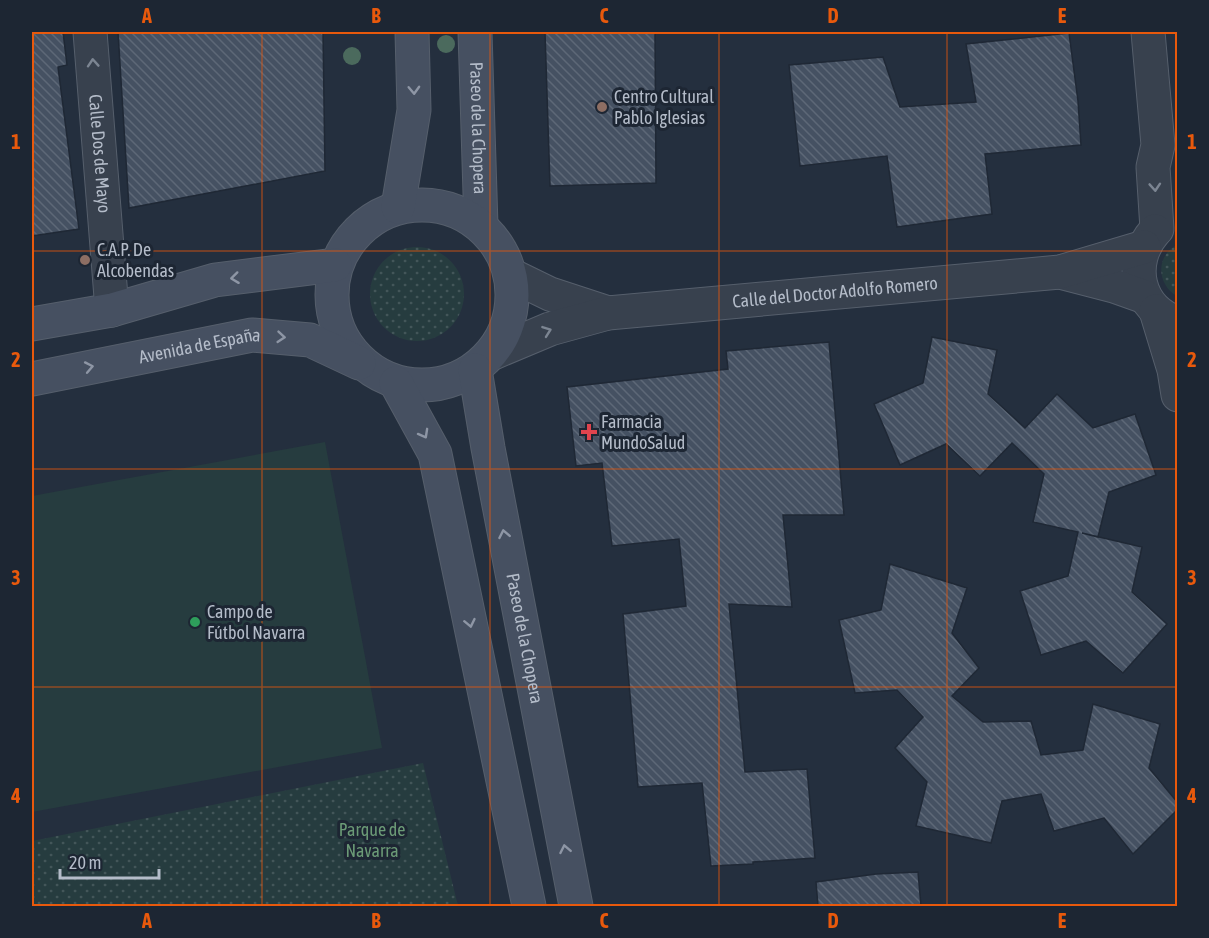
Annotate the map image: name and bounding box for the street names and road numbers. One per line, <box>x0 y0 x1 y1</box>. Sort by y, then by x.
street label: Paseo de la Chopera <box>466 61 491 194</box>
street label: Calle Dos de Mayo <box>85 93 115 214</box>
street label: Calle del Doctor Adolfo Romero <box>732 272 939 312</box>
street label: Avenida de España <box>137 324 261 367</box>
street label: Paseo de la Chopera <box>502 571 548 705</box>

